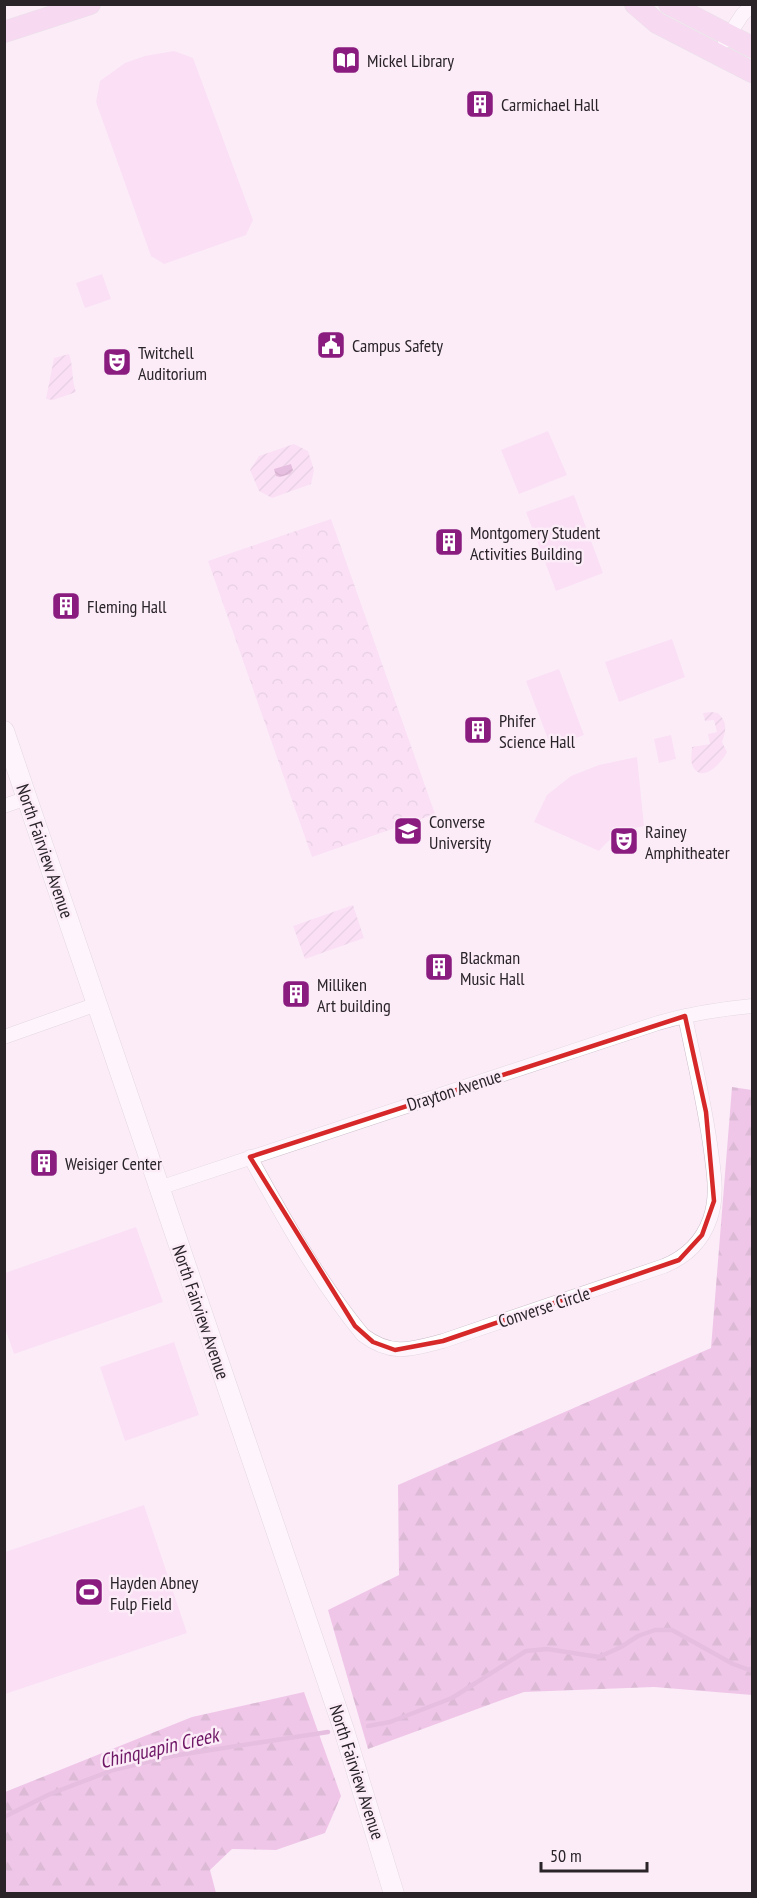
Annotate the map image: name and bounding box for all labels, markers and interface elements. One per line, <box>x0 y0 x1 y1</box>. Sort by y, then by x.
library icon: Mickel Library <box>330 44 362 76</box>
place label: Mickel Library <box>367 49 454 72</box>
building icon: Carmichael Hall <box>464 88 496 120</box>
place label: Carmichael Hall <box>501 93 600 116</box>
public building icon: Campus Safety <box>315 329 347 361</box>
place label: Campus Safety <box>352 334 443 357</box>
place label: Twitchell Auditorium <box>138 341 207 385</box>
theatre icon: Twitchell Auditorium <box>101 346 133 378</box>
place label: Montgomery Student Activities Building <box>470 521 600 565</box>
building icon: Montgomery Student Activities Building <box>433 526 465 558</box>
building icon: Fleming Hall <box>50 590 82 622</box>
place label: Fleming Hall <box>87 595 167 618</box>
place label: Phifer Science Hall <box>499 709 576 753</box>
building icon: Phifer Science Hall <box>462 714 494 746</box>
street label: North Fairview Avenue <box>11 781 79 921</box>
place label: Converse University <box>429 810 491 854</box>
school or university icon: Converse University <box>392 815 424 847</box>
place label: Rainey Amphitheater <box>645 820 730 864</box>
theatre icon: Rainey Amphitheater <box>608 825 640 857</box>
place label: Blackman Music Hall <box>460 946 525 990</box>
building icon: Blackman Music Hall <box>423 951 455 983</box>
place label: Milliken Art building <box>317 973 391 1017</box>
building icon: Milliken Art building <box>280 978 312 1010</box>
street label: Drayton Avenue <box>404 1064 504 1116</box>
building icon: Weisiger Center <box>28 1147 60 1179</box>
place label: Weisiger Center <box>65 1152 162 1175</box>
street label: North Fairview Avenue <box>167 1242 235 1382</box>
street label: Converse Circle <box>495 1281 593 1333</box>
place label: Hayden Abney Fulp Field <box>110 1571 198 1615</box>
sports icon: Hayden Abney Fulp Field <box>73 1576 105 1608</box>
street label: North Fairview Avenue <box>324 1702 390 1842</box>
water label: Chinquapin Creek <box>97 1721 223 1774</box>
scale bar <box>541 1835 648 1873</box>
text: 50 m <box>550 1844 582 1867</box>

